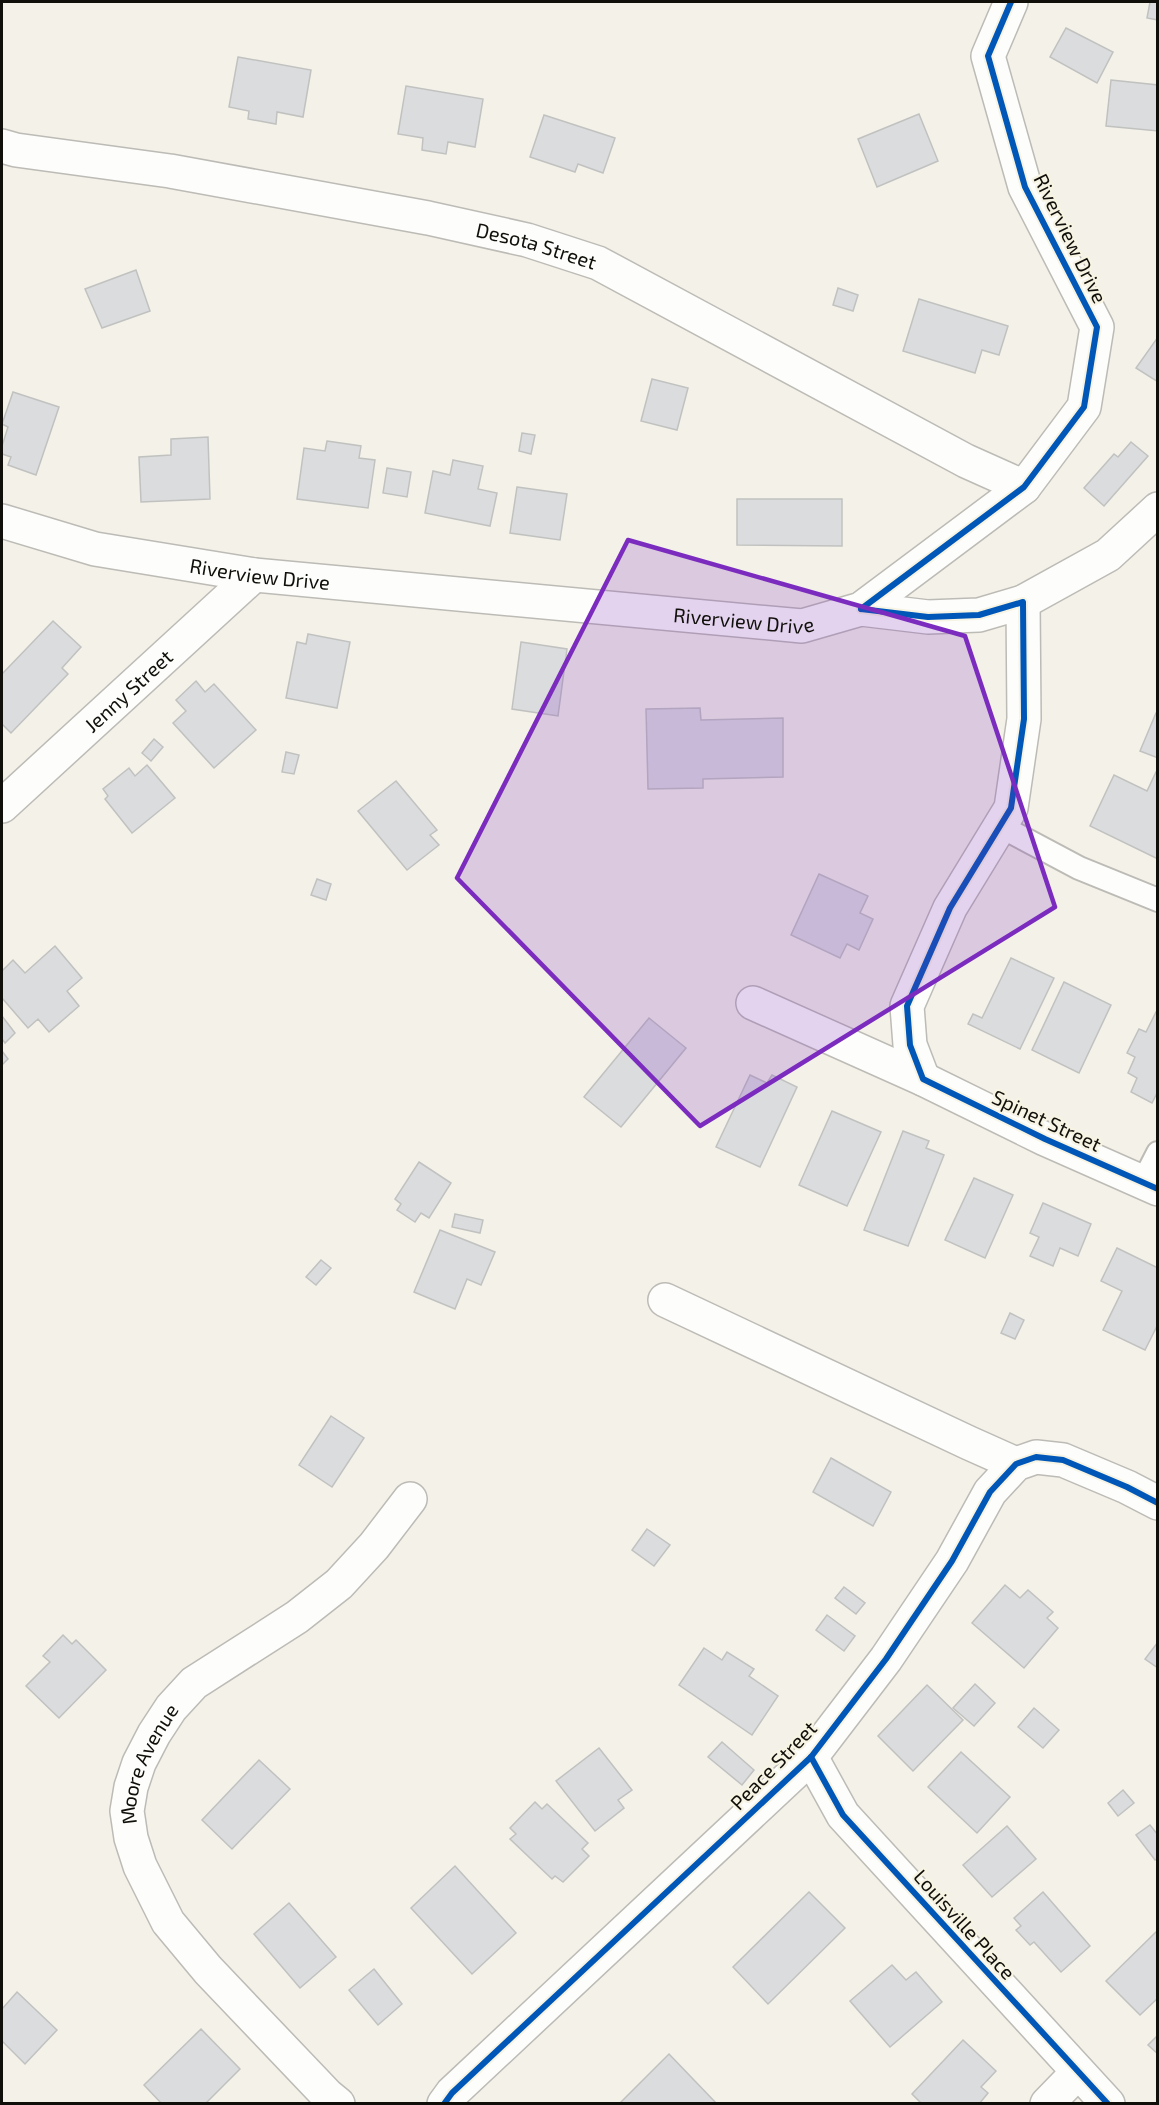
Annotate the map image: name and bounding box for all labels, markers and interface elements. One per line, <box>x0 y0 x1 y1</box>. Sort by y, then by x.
street label: Riverview Drive <box>1029 169 1113 307</box>
street label: Desota Street <box>474 217 600 274</box>
street label: Riverview Drive <box>188 553 331 594</box>
street label: Riverview Drive <box>672 602 817 638</box>
street label: Jenny Street <box>79 644 177 737</box>
street label: Spinet Street <box>989 1084 1106 1156</box>
street label: Moore Avenue <box>115 1699 183 1826</box>
street label: Peace Street <box>725 1715 821 1814</box>
street label: Louisville Place <box>909 1864 1021 1984</box>

